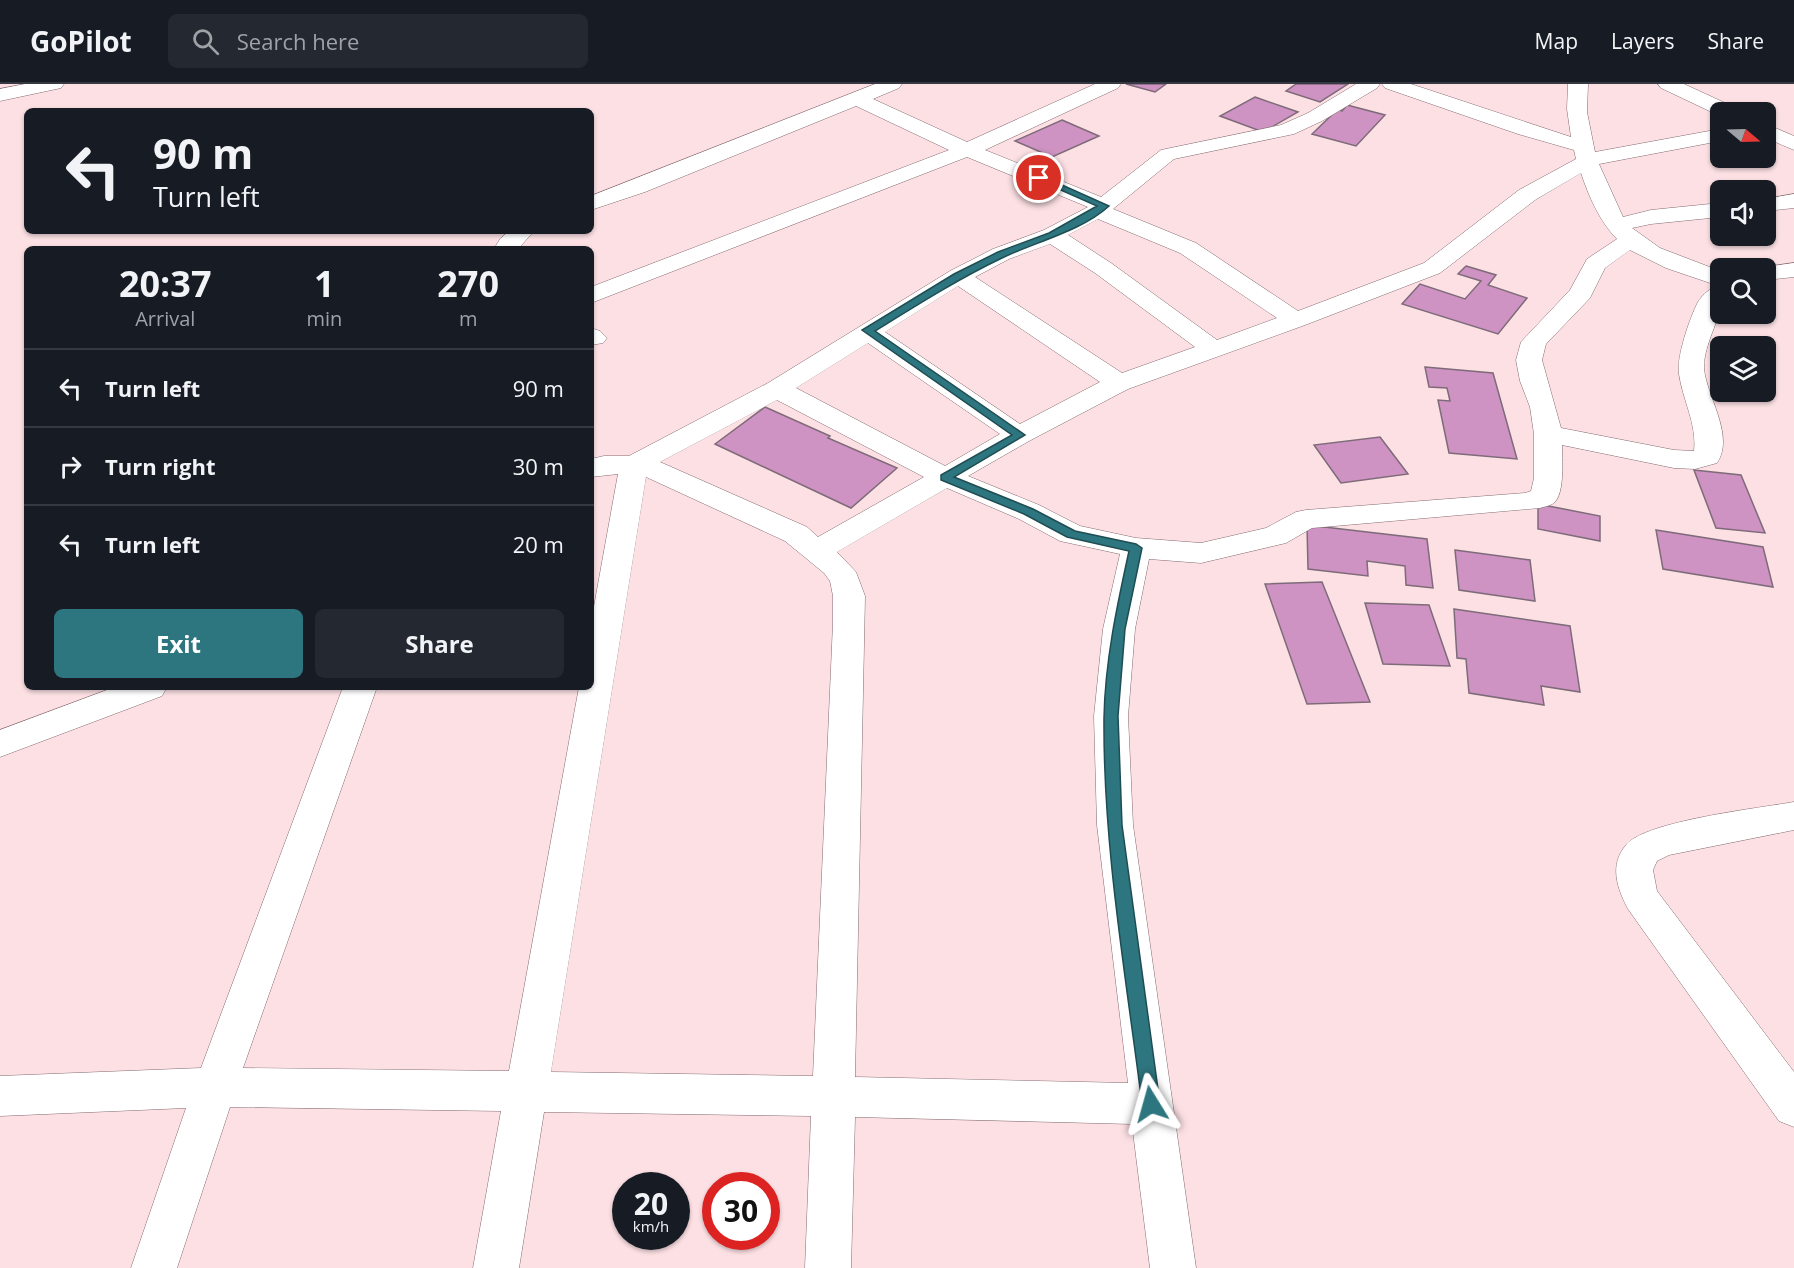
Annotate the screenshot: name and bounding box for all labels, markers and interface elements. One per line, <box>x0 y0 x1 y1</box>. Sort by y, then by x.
search box <box>168 14 588 68</box>
text: GoPilot <box>30 22 132 60</box>
icon: search <box>189 25 222 58</box>
text: Search here <box>237 26 359 56</box>
text: Map <box>1535 27 1578 55</box>
text: Layers <box>1611 27 1675 55</box>
text: Share <box>1708 27 1764 55</box>
north arrow <box>1710 102 1776 168</box>
map controls <box>1710 102 1776 402</box>
text: 90 m <box>153 124 253 181</box>
icon: left <box>54 132 132 210</box>
pin <box>1013 152 1064 203</box>
icon: arrive <box>1022 161 1055 194</box>
text: Turn left <box>153 178 260 215</box>
button: sound <box>1710 180 1776 246</box>
button: search <box>1710 258 1776 324</box>
text: 20:37 <box>119 259 212 308</box>
text: 1 <box>314 259 335 308</box>
text: 270 <box>437 259 499 308</box>
text: Arrival <box>135 305 195 332</box>
text: min <box>306 305 342 332</box>
text: m <box>459 305 477 332</box>
button: layers <box>1710 336 1776 402</box>
icon: left <box>54 372 87 405</box>
text: Turn left <box>105 373 200 403</box>
text: 90 m <box>513 373 564 403</box>
icon: right <box>54 450 87 483</box>
text: Turn right <box>105 451 216 481</box>
text: 30 m <box>513 451 564 481</box>
icon: left <box>54 528 87 561</box>
text: Turn left <box>105 529 200 559</box>
text: 20 m <box>513 529 564 559</box>
button: Exit <box>54 609 303 678</box>
button: Share <box>315 609 564 678</box>
position arrow <box>1119 1072 1183 1136</box>
speed limit sign: 30 <box>702 1172 780 1250</box>
text: 20 <box>634 1183 668 1224</box>
text: km/h <box>633 1216 669 1236</box>

